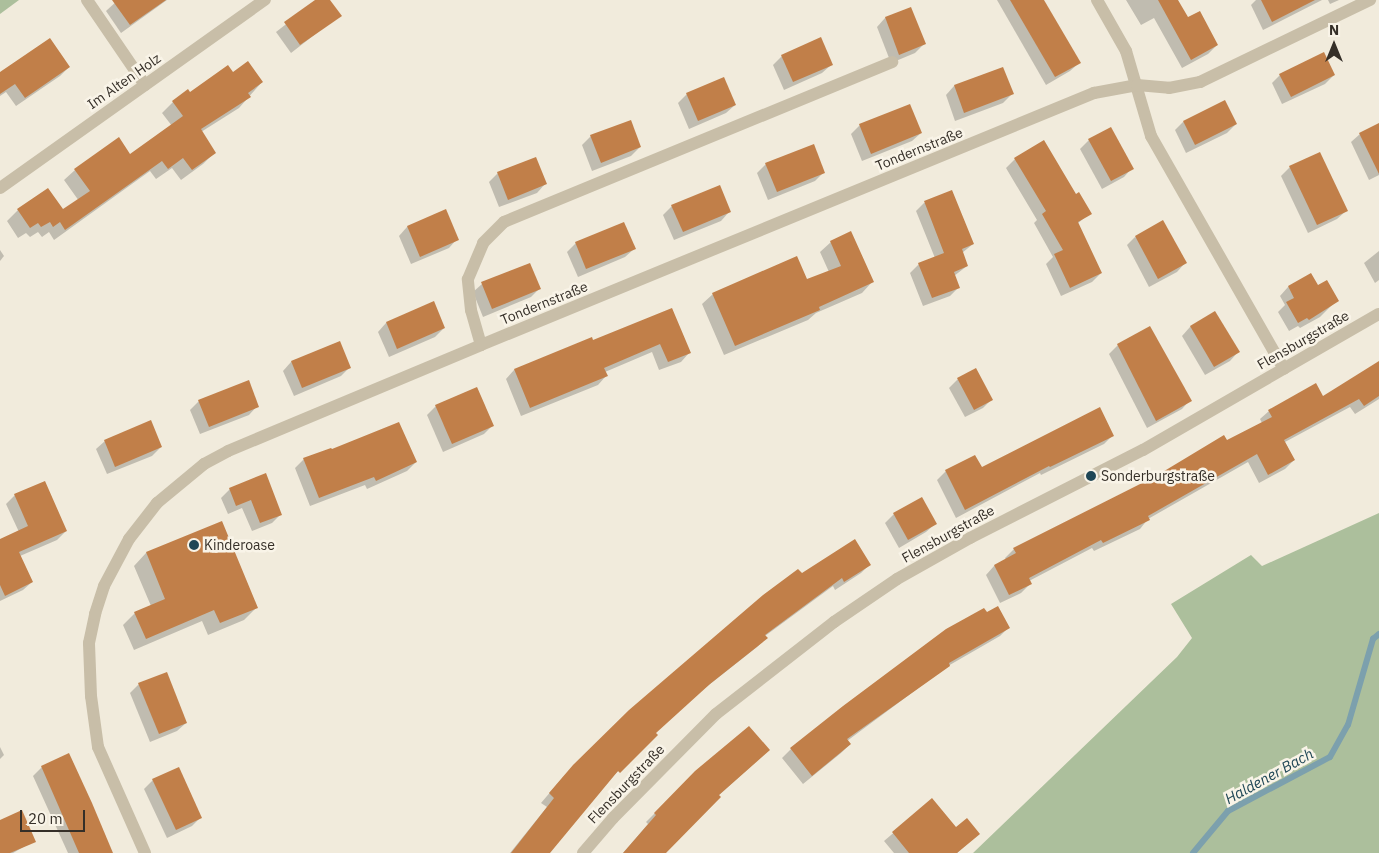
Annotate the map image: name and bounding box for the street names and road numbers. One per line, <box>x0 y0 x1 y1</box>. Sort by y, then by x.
street label: Im Alten Holz <box>84 50 164 112</box>
street label: Tondernstraße <box>873 124 965 174</box>
street label: Tondernstraße <box>498 278 590 328</box>
street label: Flensburgstraße <box>1254 307 1352 373</box>
street label: Flensburgstraße <box>899 502 997 566</box>
street label: Flensburgstraße <box>584 741 668 827</box>

